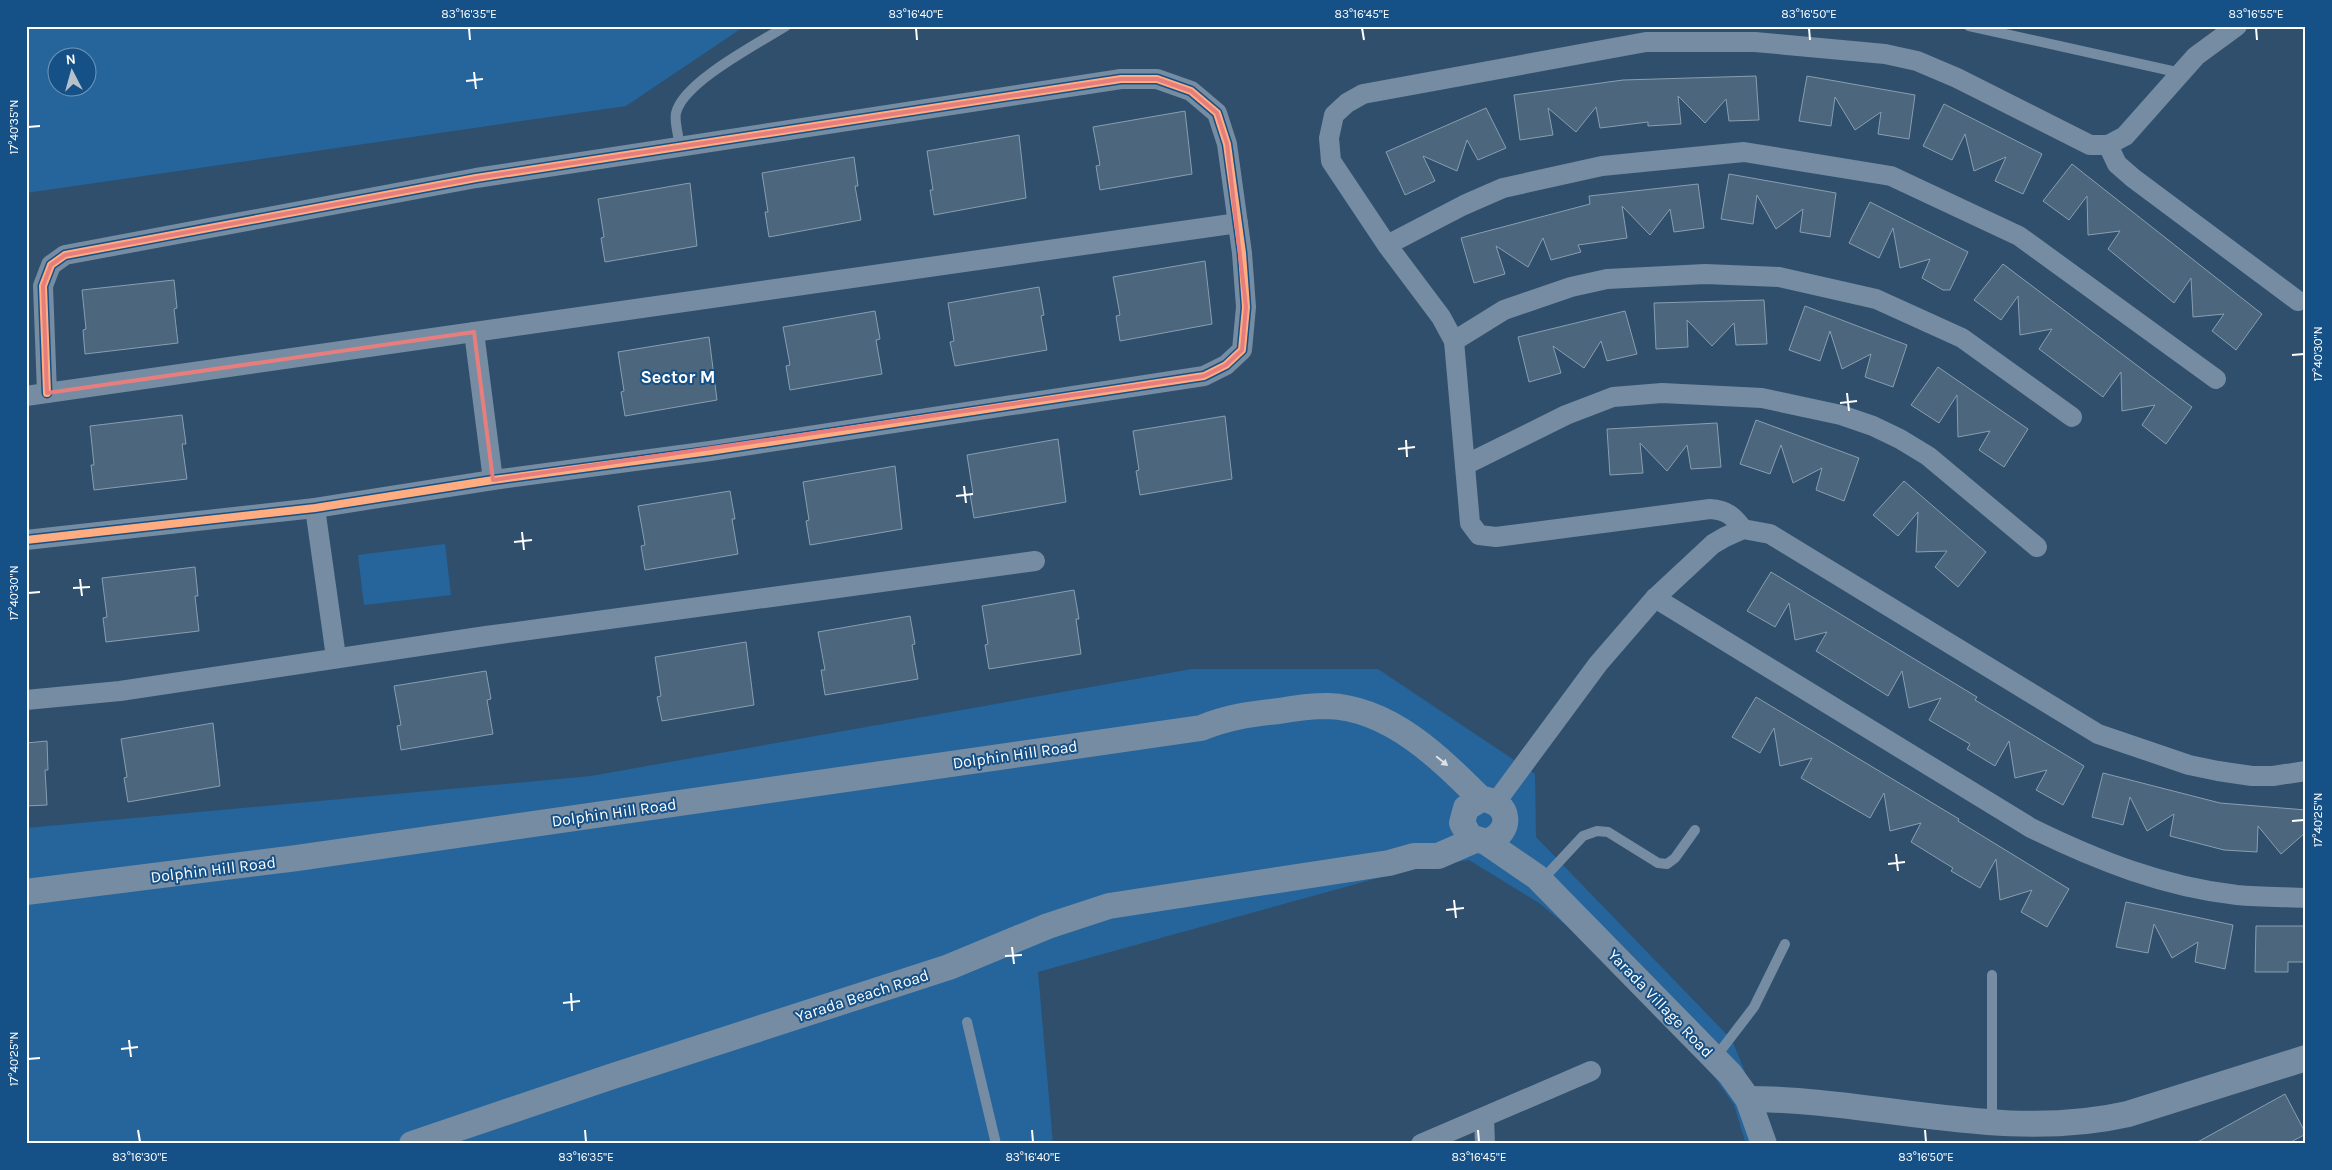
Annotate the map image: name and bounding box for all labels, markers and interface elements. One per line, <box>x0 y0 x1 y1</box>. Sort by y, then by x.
text: 83°16'35"E <box>441 7 497 21</box>
text: 83°16'40"E <box>888 7 944 21</box>
text: 83°16'45"E <box>1335 7 1389 21</box>
text: 83°16'50"E <box>1781 7 1837 21</box>
text: 83°16'55"E <box>2229 7 2283 21</box>
north arrow <box>48 48 98 98</box>
text: N <box>65 51 77 69</box>
text: 17°40'35"N <box>7 100 21 154</box>
text: 17°40'30"N <box>2311 326 2325 382</box>
district label: Sector M <box>640 366 716 388</box>
text: 17°40'30"N <box>7 565 21 621</box>
street label: Dolphin Hill Road <box>951 736 1079 773</box>
one-way arrow <box>1436 755 1449 766</box>
text: 17°40'25"N <box>2311 793 2325 847</box>
street label: Dolphin Hill Road <box>550 794 678 831</box>
street label: Dolphin Hill Road <box>149 852 277 887</box>
street label: Yarada Village Road <box>1604 945 1717 1061</box>
street label: Yarada Beach Road <box>793 965 931 1026</box>
text: 17°40'25"N <box>7 1032 21 1086</box>
text: 83°16'30"E <box>112 1150 168 1164</box>
text: 83°16'35"E <box>558 1150 614 1164</box>
text: 83°16'40"E <box>1005 1150 1061 1164</box>
text: 83°16'45"E <box>1452 1150 1506 1164</box>
text: 83°16'50"E <box>1898 1150 1954 1164</box>

